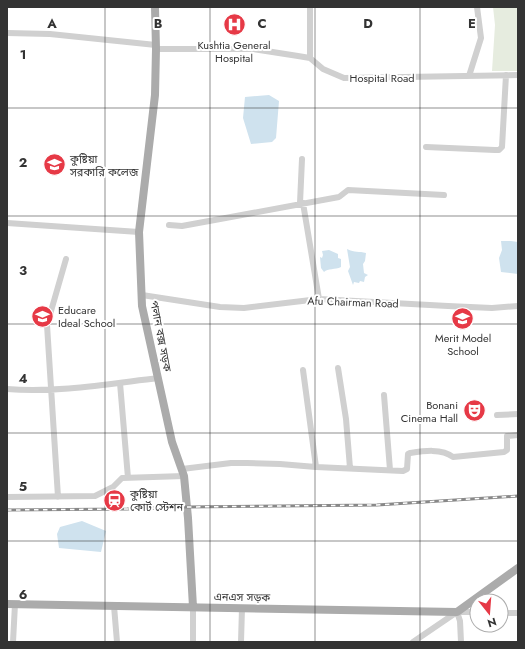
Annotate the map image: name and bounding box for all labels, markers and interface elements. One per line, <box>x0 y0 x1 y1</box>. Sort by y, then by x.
hospital icon: Kushtia General Hospital <box>221 12 247 38</box>
text: A <box>46 14 57 33</box>
text: B <box>154 14 163 33</box>
text: C <box>257 14 267 33</box>
text: D <box>363 14 373 33</box>
text: E <box>468 14 476 33</box>
place label: Kushtia General Hospital <box>197 37 271 66</box>
text: 1 <box>20 45 26 64</box>
street label: Hospital Road <box>350 70 414 86</box>
place label: কুষ্টিয়া সরকারি কলেজ <box>69 151 139 180</box>
school or university icon: কুষ্টিয়া সরকারি কলেজ <box>41 152 67 178</box>
text: 2 <box>19 153 27 172</box>
text: 3 <box>19 261 27 280</box>
street label: Afu Chairman Road <box>307 292 399 312</box>
street label: পলান বক্স সড়ক <box>146 299 176 373</box>
place label: Educare Ideal School <box>58 302 115 331</box>
school or university icon: Educare Ideal School <box>30 303 56 329</box>
school or university icon: Merit Model School <box>450 305 476 331</box>
place label: Merit Model School <box>435 330 491 359</box>
text: 4 <box>18 369 28 388</box>
place label: Bonani Cinema Hall <box>401 397 458 426</box>
theatre icon: Bonani Cinema Hall <box>461 398 487 424</box>
text: 5 <box>19 477 27 496</box>
place label: কুষ্টিয়া কোর্ট স্টেশন <box>129 486 183 515</box>
station icon: কুষ্টিয়া কোর্ট স্টেশন <box>101 487 127 513</box>
text: 6 <box>19 585 28 604</box>
street label: এনএস সড়ক <box>214 589 270 605</box>
north arrow <box>469 593 509 633</box>
text: N <box>485 614 498 631</box>

